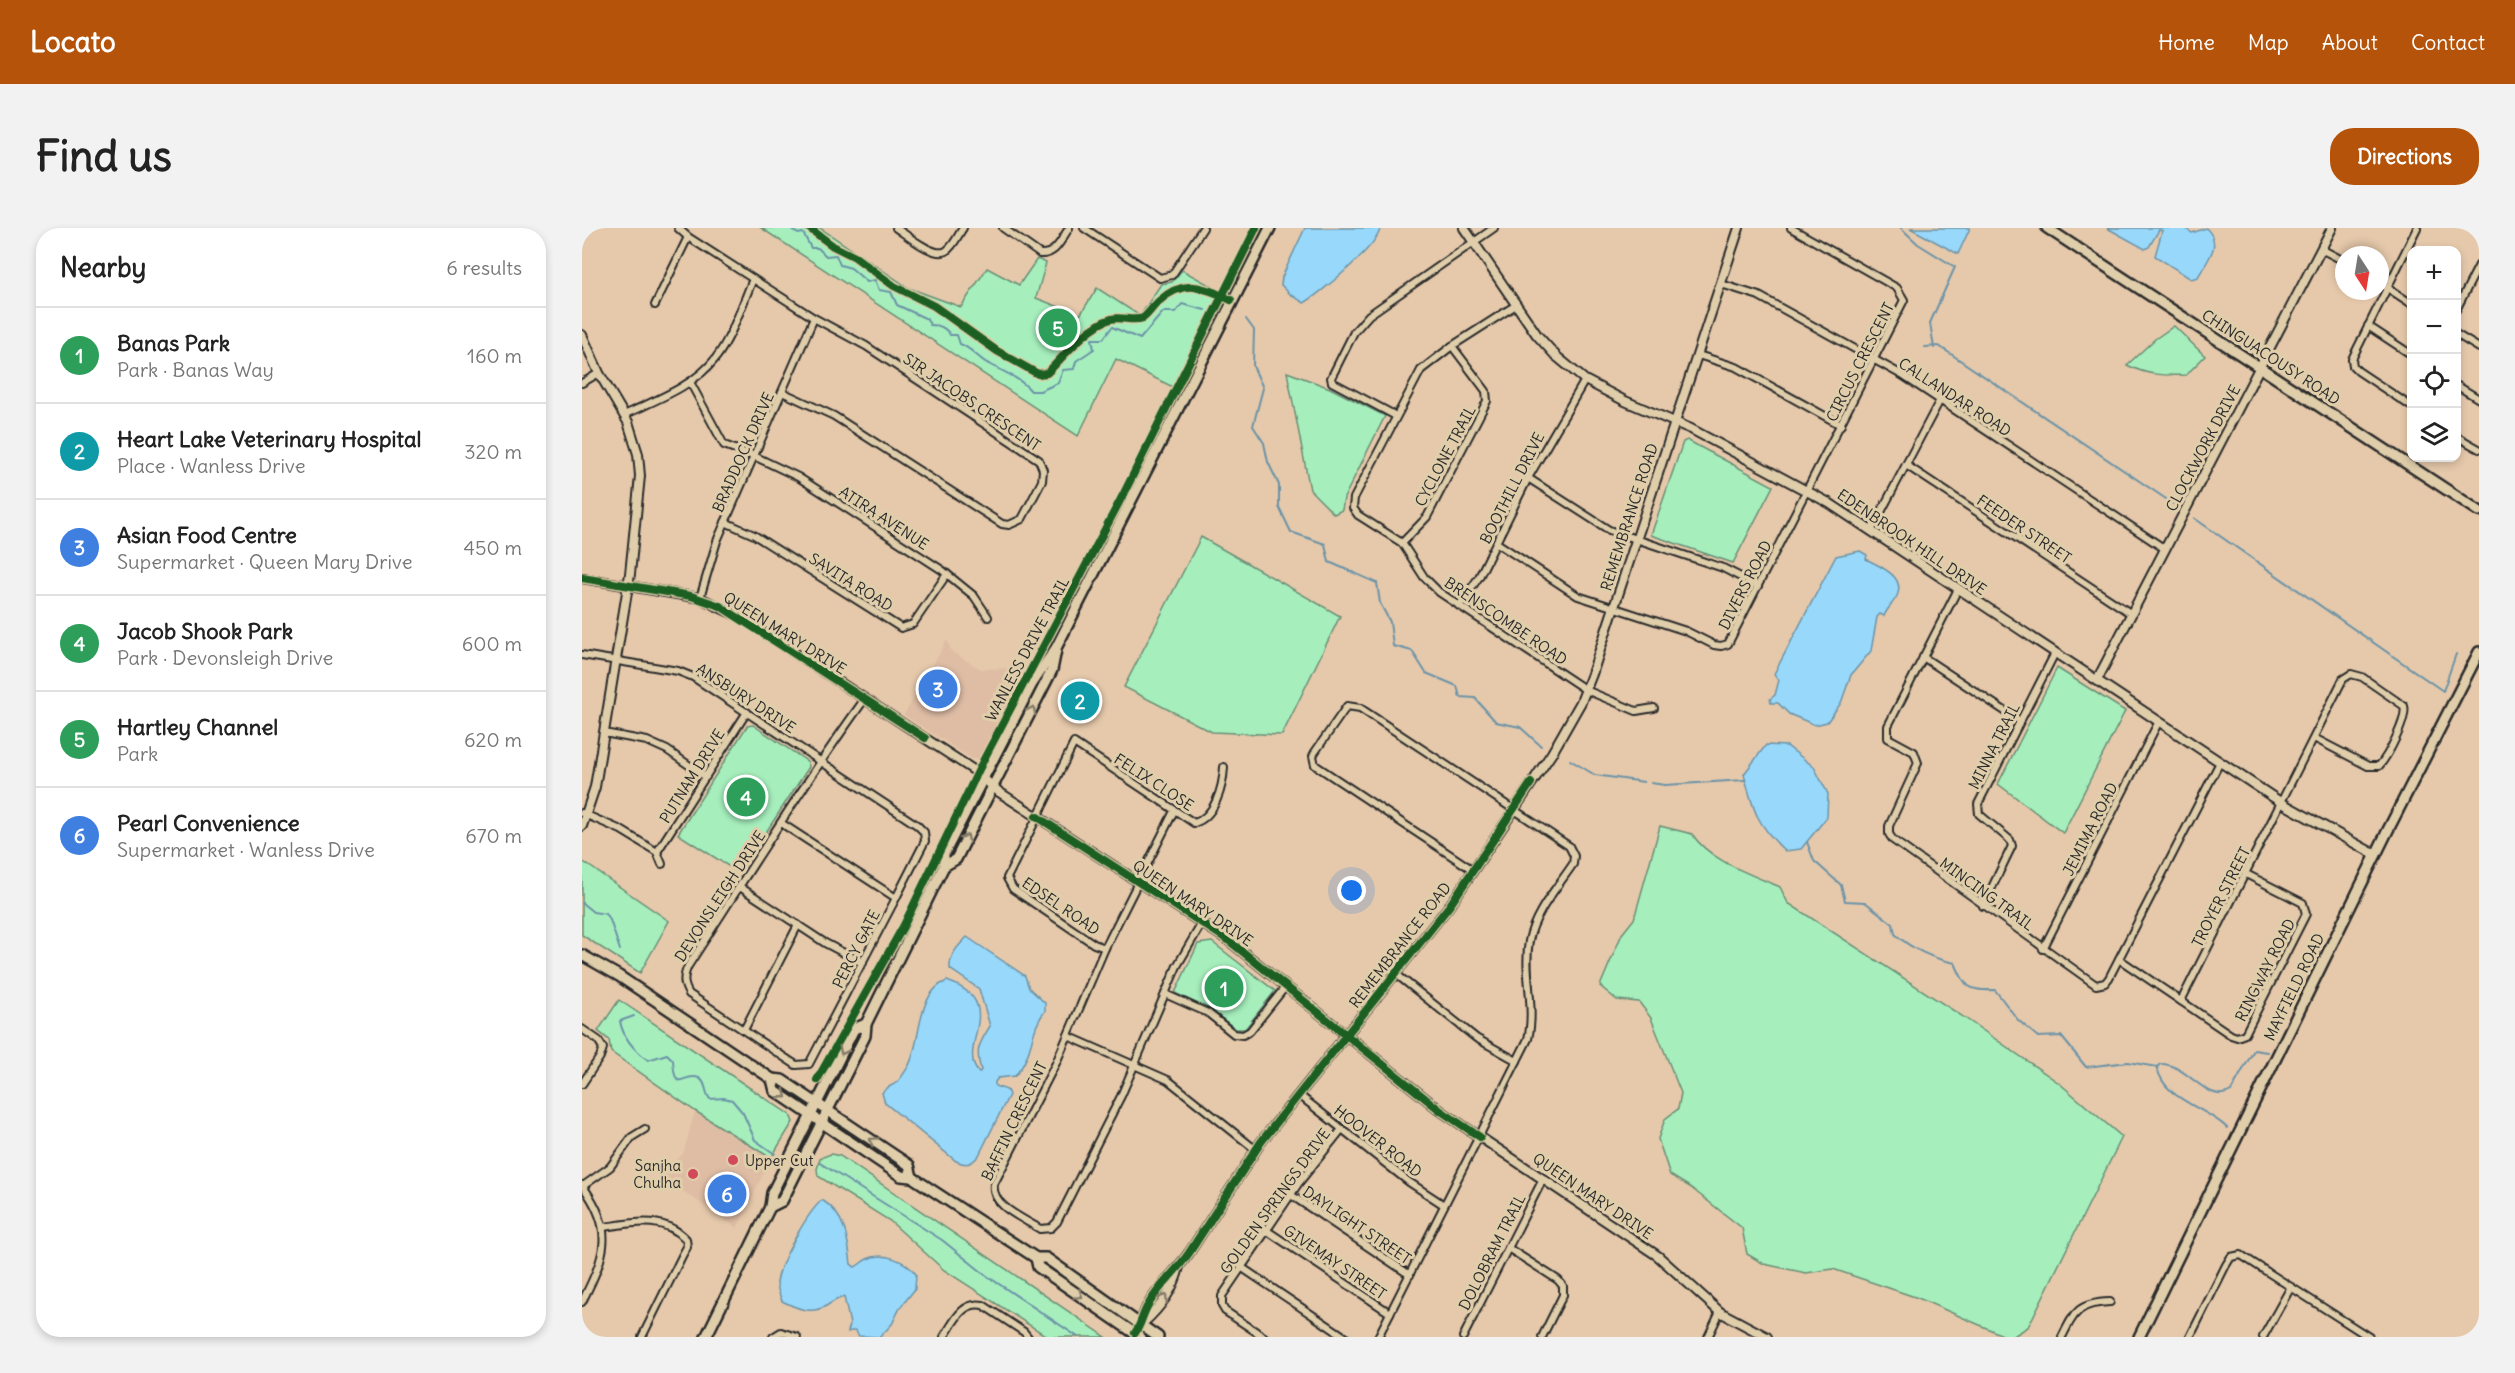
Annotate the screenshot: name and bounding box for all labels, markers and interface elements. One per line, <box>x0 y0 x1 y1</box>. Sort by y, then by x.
text: Locato <box>30 24 116 60</box>
text: Home <box>2158 29 2215 56</box>
text: Map <box>2248 29 2289 56</box>
text: About <box>2322 29 2378 56</box>
text: Contact <box>2411 29 2485 56</box>
button: Directions <box>2330 128 2479 185</box>
text: Find us <box>36 130 172 182</box>
north arrow <box>2335 246 2389 300</box>
map controls <box>2407 246 2461 462</box>
button: + <box>2407 246 2461 300</box>
text: Nearby <box>60 251 146 284</box>
text: 6 results <box>446 255 522 280</box>
street label: CIRCUS CRESCENT <box>1822 299 1898 425</box>
button: − <box>2407 300 2461 354</box>
street label: CHINGUACOUSY ROAD <box>2198 305 2344 409</box>
pin: 5 <box>1038 306 1078 350</box>
text: Banas Park <box>117 329 230 357</box>
text: 1 <box>76 343 83 368</box>
text: 160 m <box>467 343 522 368</box>
street label: SIR JACOBS CRESCENT <box>900 349 1044 455</box>
street label: CALLANDAR ROAD <box>1895 353 2015 441</box>
button: locate <box>2407 354 2461 408</box>
text: Park · Banas Way <box>117 357 274 382</box>
street label: CLOCKWORK DRIVE <box>2162 381 2245 515</box>
street label: BRADDOCK DRIVE <box>708 389 778 515</box>
street label: CYCLONE TRAIL <box>1410 402 1480 510</box>
button: layers <box>2407 408 2461 462</box>
text: Heart Lake Veterinary Hospital <box>117 425 421 453</box>
street label: BOOTHILL DRIVE <box>1476 429 1548 547</box>
text: 2 <box>74 439 85 464</box>
text: 320 m <box>464 439 522 464</box>
street label: REMEMBRANCE ROAD <box>1596 441 1662 593</box>
text: Place · Wanless Drive <box>117 453 305 478</box>
street label: ATIRA AVENUE <box>836 482 932 554</box>
street label: EDENBROOK HILL DRIVE <box>1834 485 1990 599</box>
street label: FEEDER STREET <box>1973 490 2075 568</box>
text: Asian Food Centre <box>117 521 297 549</box>
text: 3 <box>74 535 85 560</box>
text: 450 m <box>463 535 522 560</box>
street label: DIVERS ROAD <box>1714 537 1776 633</box>
text: Supermarket · Queen Mary Drive <box>117 549 412 574</box>
street label: SAVITA ROAD <box>806 549 896 615</box>
street label: BRENSCOMBE ROAD <box>1441 573 1571 669</box>
street label: WANLESS DRIVE TRAIL <box>981 574 1073 724</box>
street label: QUEEN MARY DRIVE <box>720 588 850 679</box>
text: Jacob Shook Park <box>117 617 293 645</box>
text: 4 <box>74 631 85 656</box>
text: 600 m <box>462 631 522 656</box>
text: Park · Devonsleigh Drive <box>117 645 333 670</box>
street label: ANSBURY DRIVE <box>693 659 799 737</box>
pin: 3 <box>918 666 958 712</box>
pin: 2 <box>1060 678 1100 724</box>
street label: MINNA TRAIL <box>1964 700 2024 792</box>
one-way arrow <box>1025 705 1036 716</box>
text: Hartley Channel <box>117 713 278 741</box>
street label: PUTNAM DRIVE <box>655 725 729 827</box>
text: 5 <box>74 727 85 752</box>
text: 620 m <box>464 727 522 752</box>
text: Park <box>117 741 158 766</box>
street label: FELIX CLOSE <box>1111 749 1198 815</box>
pin: 4 <box>726 774 766 820</box>
street label: JEMIMA ROAD <box>2058 779 2122 879</box>
text: Pearl Convenience <box>117 809 300 837</box>
text: 6 <box>74 823 85 848</box>
text: 670 m <box>465 823 522 848</box>
street label: DEVONSLEIGH DRIVE <box>671 827 770 965</box>
one-way arrow <box>959 833 971 844</box>
text: Supermarket · Wanless Drive <box>117 837 375 862</box>
street label: TROYER STREET <box>2188 844 2255 950</box>
street label: MINCING TRAIL <box>1936 853 2038 935</box>
street label: QUEEN MARY DRIVE <box>1129 856 1257 950</box>
street label: EDSEL ROAD <box>1019 873 1103 939</box>
your location <box>1337 876 1366 905</box>
street label: REMEMBRANCE ROAD <box>1345 878 1455 1012</box>
street label: PERCY GATE <box>828 906 884 991</box>
street label: RINGWAY ROAD <box>2231 915 2299 1025</box>
street label: MAYFIELD ROAD <box>2260 930 2328 1044</box>
pin: 1 <box>1204 966 1244 1011</box>
one-way arrow <box>839 1045 850 1056</box>
street label: BAFFIN CRESCENT <box>977 1058 1051 1184</box>
one-way arrow <box>776 1088 787 1099</box>
street label: HOOVER ROAD <box>1330 1101 1426 1181</box>
street label: GOLDEN SPRINGS DRIVE <box>1216 1124 1334 1278</box>
one-way arrow <box>869 1137 880 1148</box>
street label: QUEEN MARY DRIVE <box>1529 1149 1657 1243</box>
place label: Upper Cut <box>745 1151 813 1170</box>
marker: Upper Cut <box>726 1153 740 1167</box>
place label: Sanjha Chulha <box>633 1156 681 1192</box>
marker: Sanjha Chulha <box>686 1167 700 1181</box>
pin: 6 <box>708 1172 746 1216</box>
street label: DAYLIGHT STREET <box>1299 1182 1415 1268</box>
street label: DOLOBRAM TRAIL <box>1455 1191 1529 1313</box>
street label: GIVEMAY STREET <box>1280 1221 1390 1303</box>
one-way arrow <box>1072 1288 1083 1299</box>
one-way arrow <box>1157 1294 1168 1305</box>

